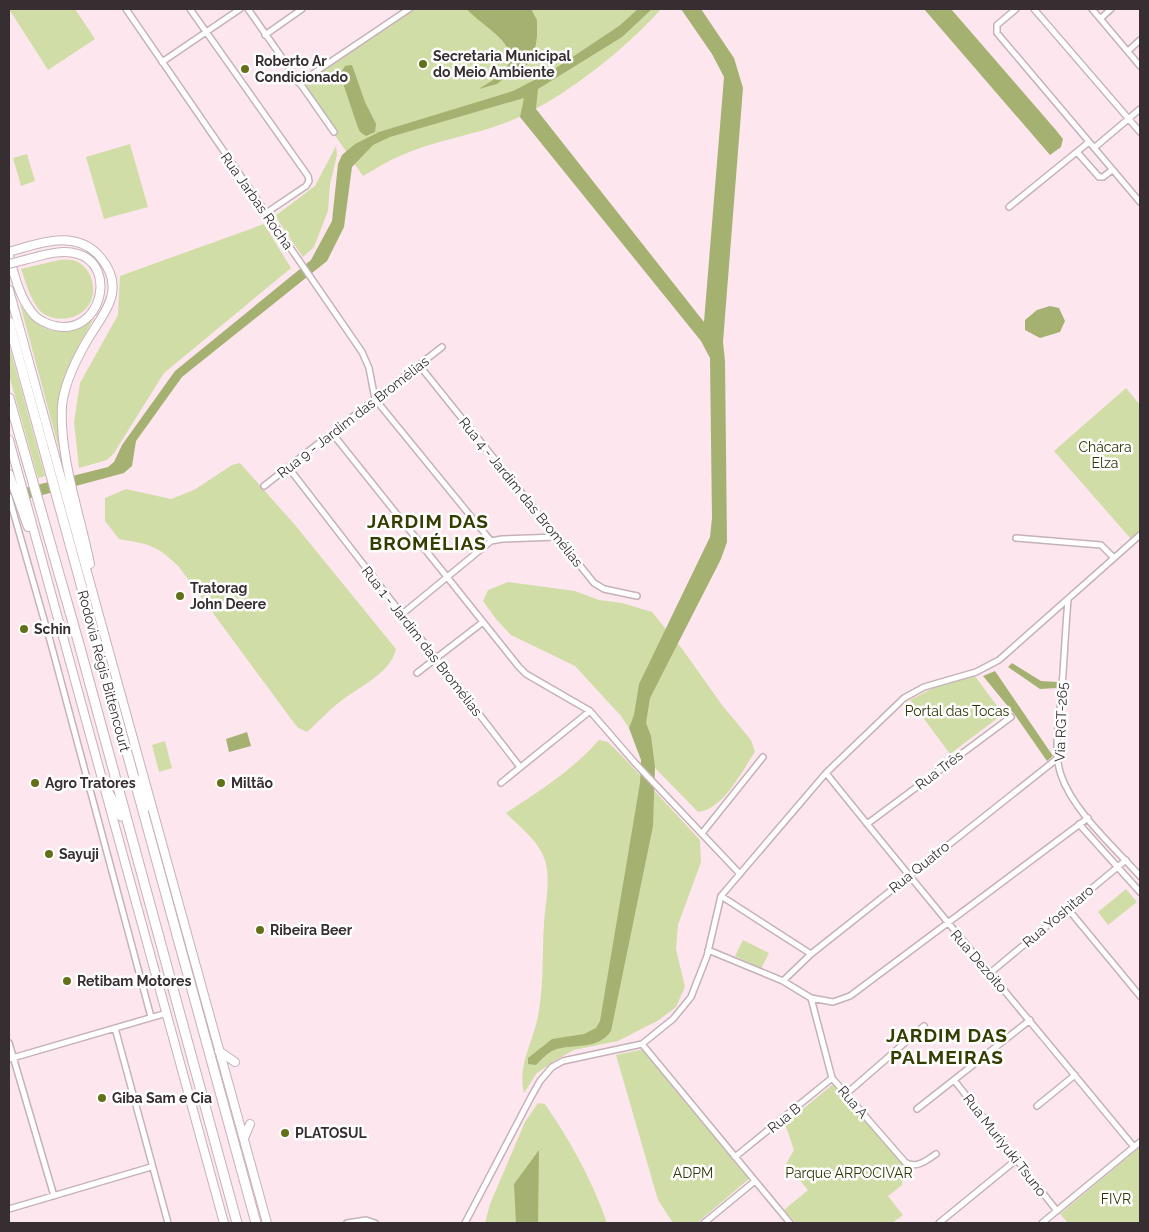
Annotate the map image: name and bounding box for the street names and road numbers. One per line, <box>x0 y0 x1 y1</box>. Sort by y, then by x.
street label: Rua Jarbas Rocha <box>218 149 296 253</box>
street label: Rua 9 - Jardim das Bromélias <box>274 353 432 481</box>
street label: Rua 4 - Jardim das Bromélias <box>456 414 586 570</box>
street label: Rua 1 - Jardim das Bromélias <box>359 563 486 719</box>
street label: Rodovia Régis Bittencourt <box>75 588 133 754</box>
street label: Via RGT-265 <box>1052 682 1070 762</box>
street label: Rua Três <box>912 747 966 793</box>
street label: Rua Quatro <box>886 838 952 896</box>
street label: Rua Yoshitaro <box>1019 882 1097 950</box>
street label: Rua Dezoito <box>947 926 1011 996</box>
street label: Rua A <box>835 1083 872 1122</box>
street label: Rua Muriyuki Tsuno <box>960 1091 1050 1199</box>
street label: Rua B <box>764 1100 804 1136</box>

